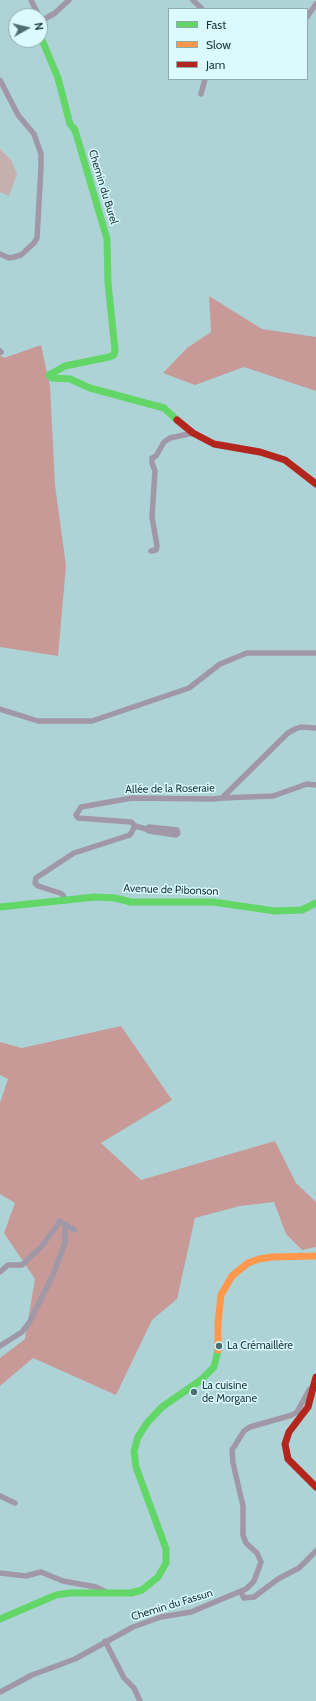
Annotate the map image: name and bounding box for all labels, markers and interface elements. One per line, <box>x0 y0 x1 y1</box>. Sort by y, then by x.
north arrow <box>8 8 48 48</box>
legend <box>168 8 308 80</box>
text: Fast <box>206 17 226 32</box>
text: N <box>31 22 46 31</box>
text: Slow <box>206 37 231 52</box>
text: Jam <box>206 57 225 72</box>
street label: Chemin du Burel <box>85 148 121 226</box>
street label: Allée de la Roseraie <box>125 782 215 796</box>
street label: Avenue de Pibonson <box>123 882 219 898</box>
place label: La Crémaillère <box>227 1339 293 1353</box>
marker: La Crémaillère <box>214 1341 224 1351</box>
place label: La cuisine de Morgane <box>202 1379 257 1405</box>
marker: La cuisine de Morgane <box>189 1387 199 1397</box>
street label: Chemin du Fassun <box>130 1586 214 1624</box>

